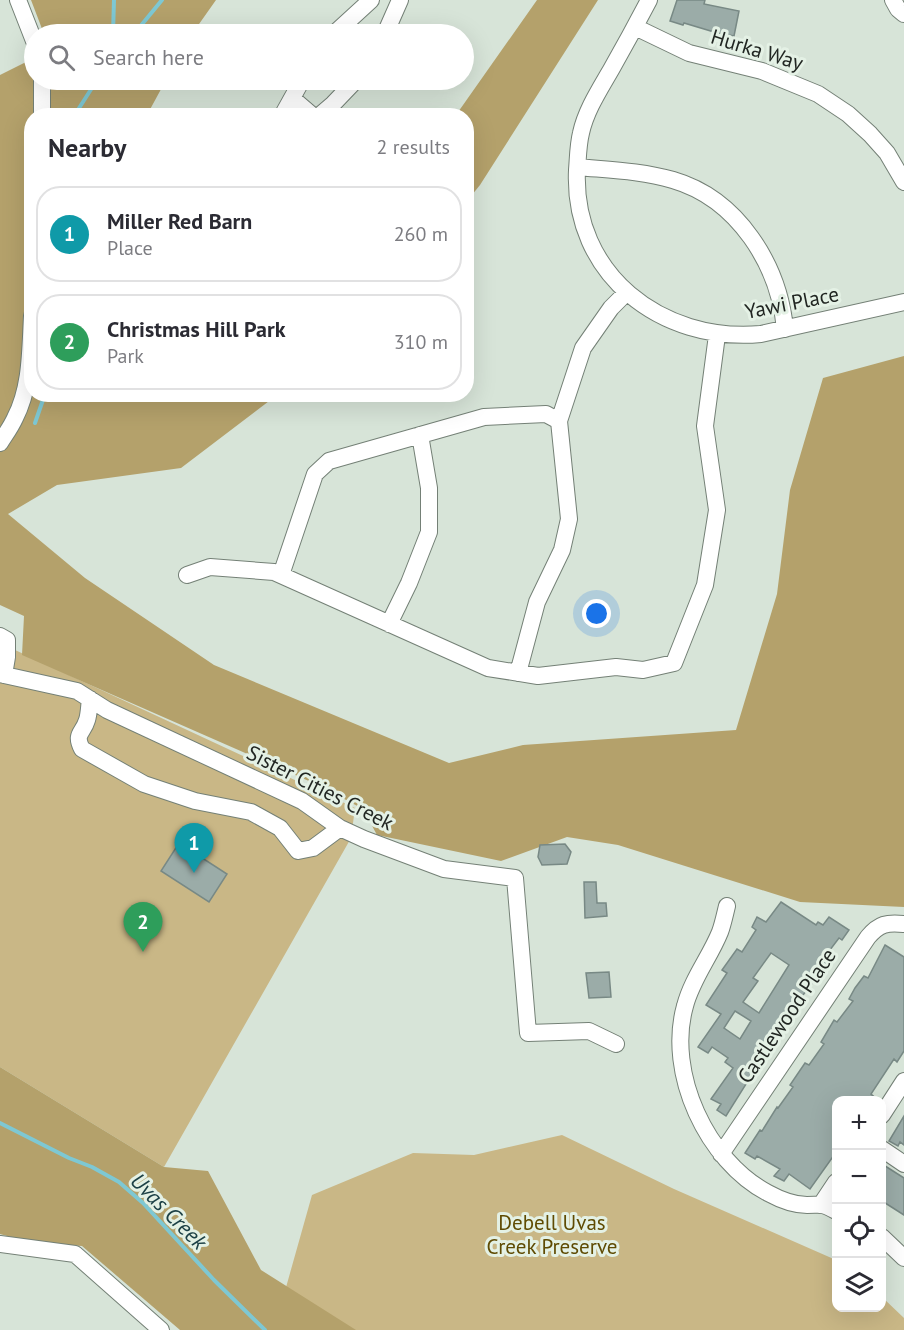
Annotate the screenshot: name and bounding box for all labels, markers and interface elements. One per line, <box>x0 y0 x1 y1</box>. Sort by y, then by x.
street label: Hurka Way <box>708 23 807 76</box>
search box <box>24 24 474 90</box>
icon: search <box>45 41 78 74</box>
text: Search here <box>93 43 204 71</box>
text: Nearby <box>48 131 126 164</box>
text: 2 results <box>377 134 450 160</box>
text: Miller Red Barn <box>107 207 252 235</box>
text: 1 <box>64 221 75 247</box>
text: 260 m <box>394 221 448 247</box>
text: Place <box>107 235 153 261</box>
street label: Yawi Place <box>743 280 841 325</box>
text: Christmas Hill Park <box>107 315 286 343</box>
text: 2 <box>64 329 75 355</box>
text: 310 m <box>394 329 448 355</box>
text: Park <box>107 343 144 369</box>
your location <box>582 599 611 628</box>
street label: Sister Cities Creek <box>242 739 398 836</box>
pin: 1 <box>174 824 214 873</box>
pin: 2 <box>124 902 162 952</box>
street label: Castlewood Place <box>731 943 842 1088</box>
map controls <box>832 1096 886 1312</box>
button: + <box>832 1096 886 1150</box>
button: − <box>832 1150 886 1204</box>
water label: Uvas Creek <box>125 1167 214 1256</box>
button: locate <box>832 1204 886 1258</box>
park label: Debell Uvas Creek Preserve <box>487 1209 617 1260</box>
button: layers <box>832 1258 886 1312</box>

